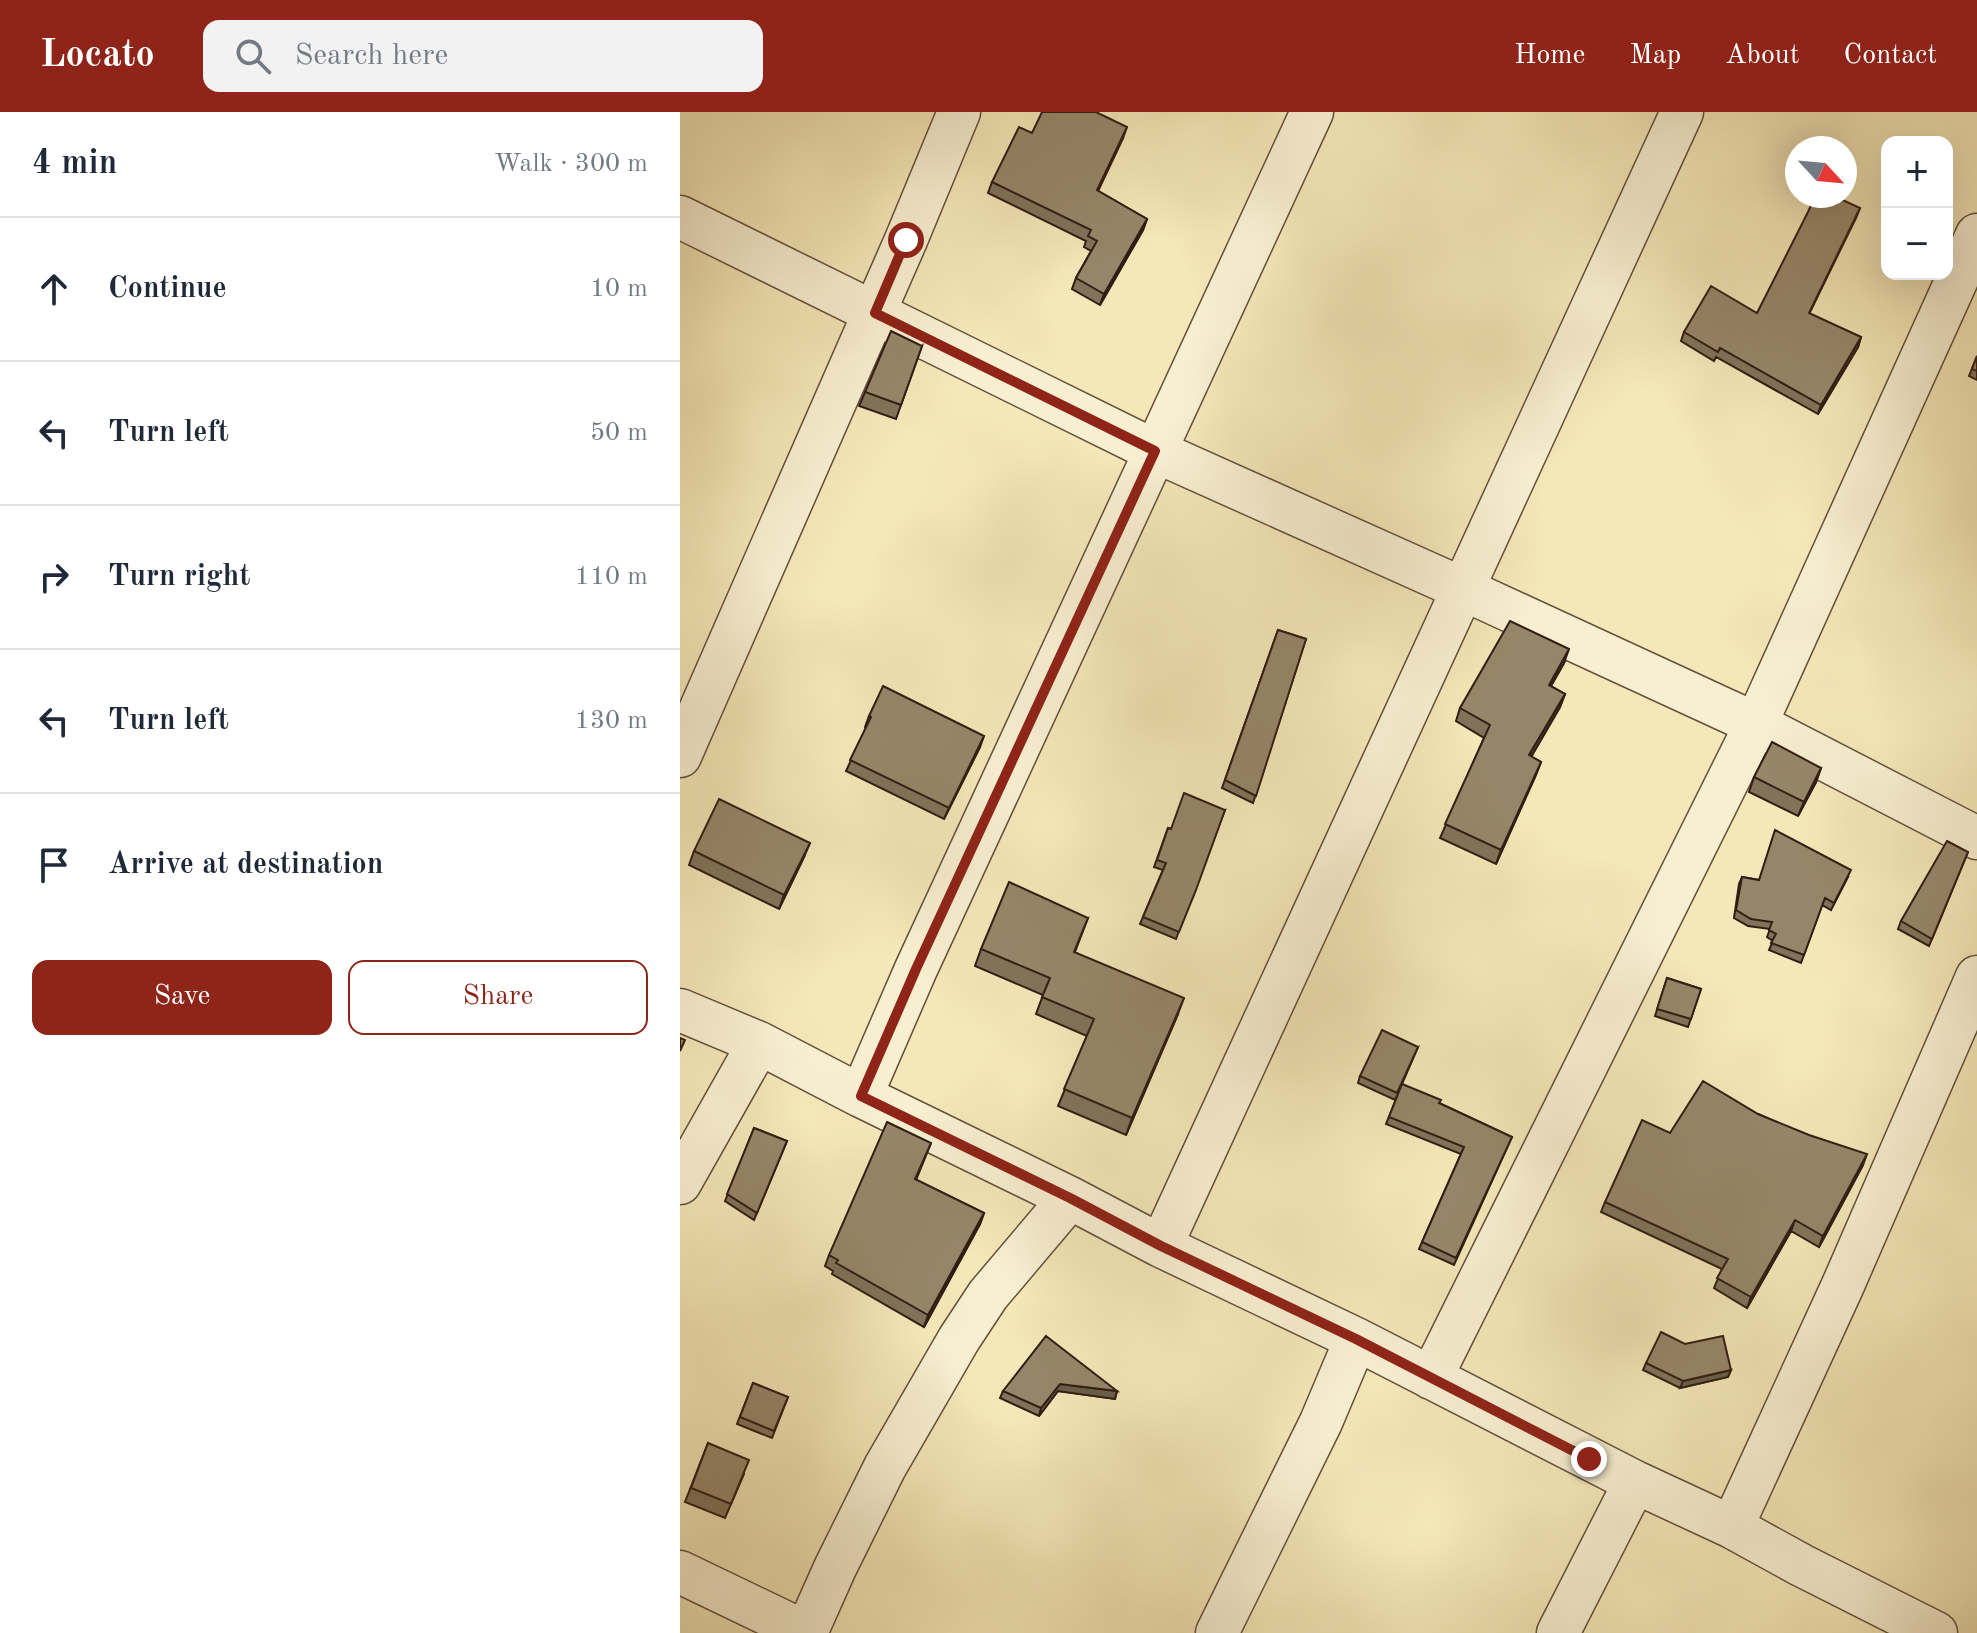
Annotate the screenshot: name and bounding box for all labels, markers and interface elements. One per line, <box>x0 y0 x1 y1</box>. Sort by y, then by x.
search box <box>203 20 763 92</box>
icon: search <box>231 34 275 78</box>
text: Locato <box>40 37 155 75</box>
text: Search here <box>295 41 448 71</box>
text: Home <box>1514 42 1585 70</box>
text: Map <box>1629 42 1681 70</box>
text: About <box>1725 42 1800 70</box>
text: Contact <box>1844 42 1937 70</box>
north arrow <box>1785 136 1857 208</box>
map controls <box>1881 136 1953 280</box>
button: + <box>1881 136 1953 208</box>
text: 4 min <box>32 147 117 181</box>
text: Walk · 300 m <box>494 151 648 177</box>
button: − <box>1881 208 1953 280</box>
route start <box>888 222 924 258</box>
icon: ahead <box>32 267 76 311</box>
text: Continue <box>108 274 227 304</box>
text: 10 m <box>590 276 648 302</box>
icon: left <box>32 411 76 455</box>
text: Turn left <box>108 418 229 448</box>
text: 50 m <box>590 420 648 446</box>
icon: right <box>32 555 76 599</box>
text: Turn right <box>108 562 250 592</box>
text: 110 m <box>575 564 648 590</box>
icon: left <box>32 699 76 743</box>
text: Turn left <box>108 706 229 736</box>
text: 130 m <box>575 708 648 734</box>
icon: arrive <box>32 843 76 887</box>
text: Arrive at destination <box>108 850 383 880</box>
button: Save <box>32 960 332 1035</box>
button: Share <box>348 960 648 1035</box>
route end <box>1571 1441 1607 1477</box>

